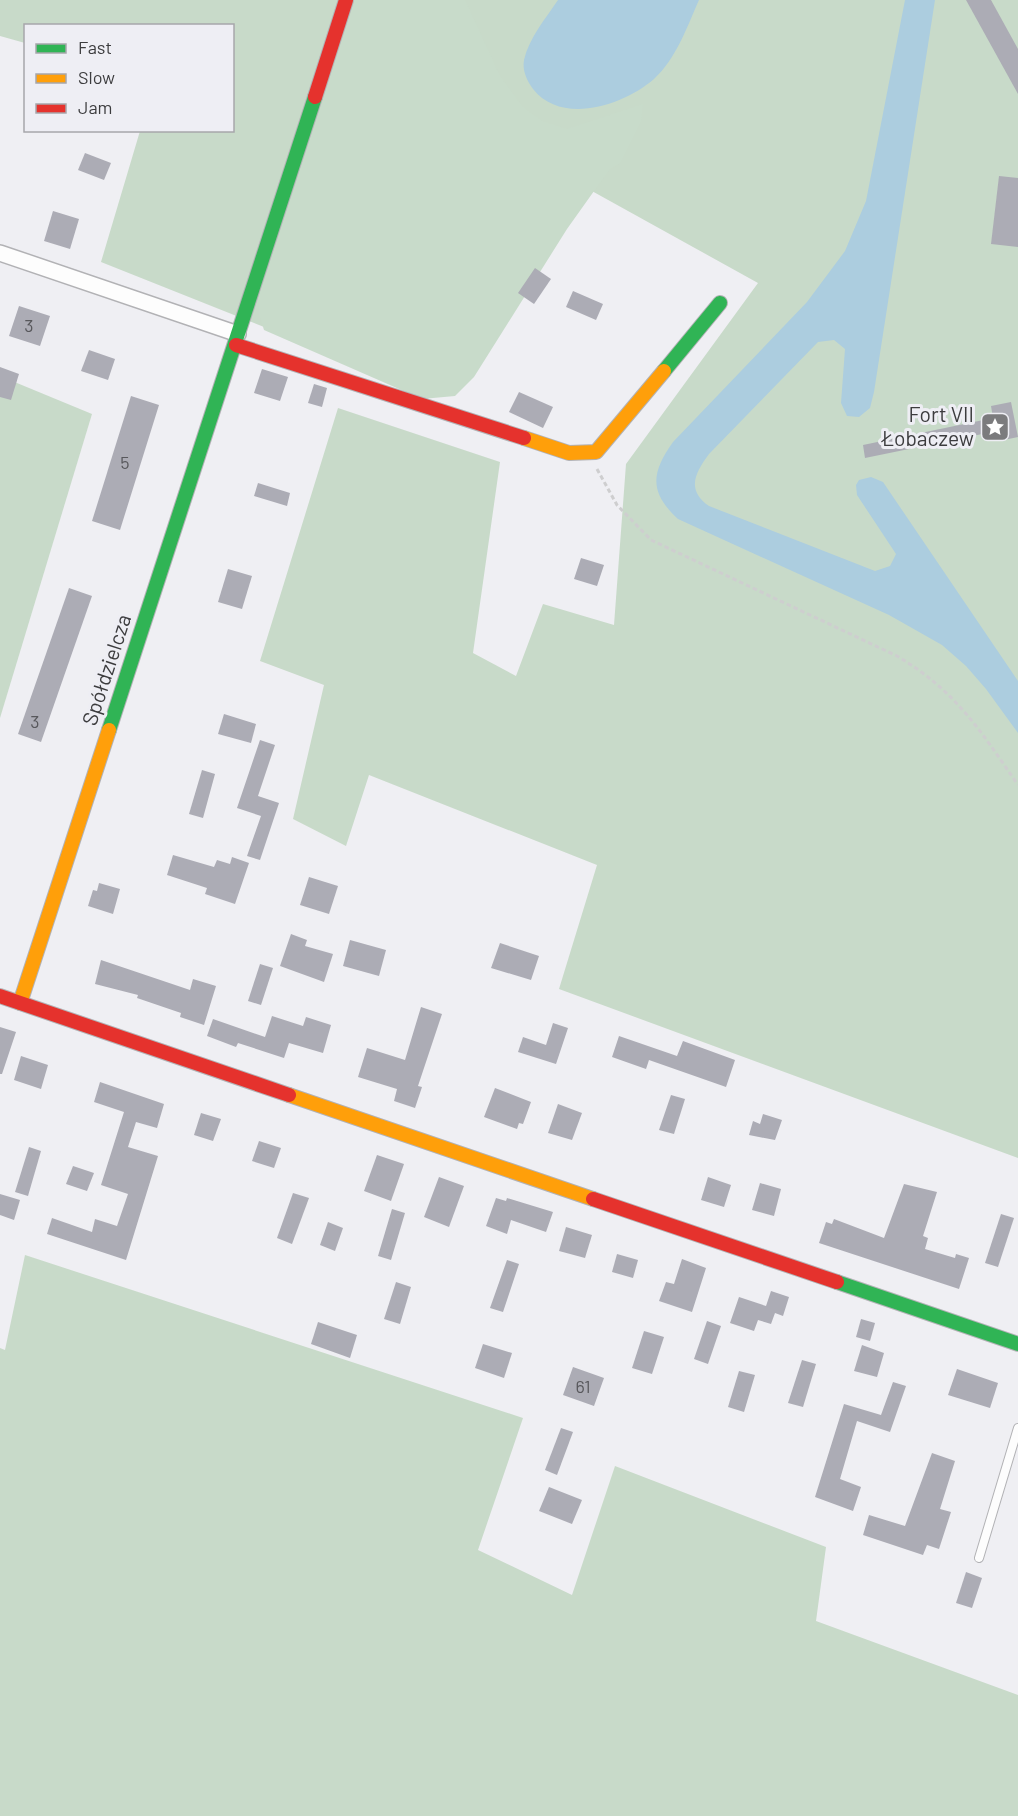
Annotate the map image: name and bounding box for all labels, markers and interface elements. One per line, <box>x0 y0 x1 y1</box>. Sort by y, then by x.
legend <box>24 24 234 132</box>
text: Fast <box>78 36 112 58</box>
text: Slow <box>78 66 115 88</box>
text: Jam <box>78 96 112 118</box>
house number: 3 <box>24 314 34 336</box>
place label: Fort VII Łobaczew <box>880 401 974 450</box>
place icon: Fort VII Łobaczew <box>979 411 1011 443</box>
house number: 5 <box>120 451 130 473</box>
street label: Spółdzielcza <box>76 611 135 728</box>
house number: 3 <box>30 710 40 732</box>
house number: 61 <box>575 1375 591 1397</box>

